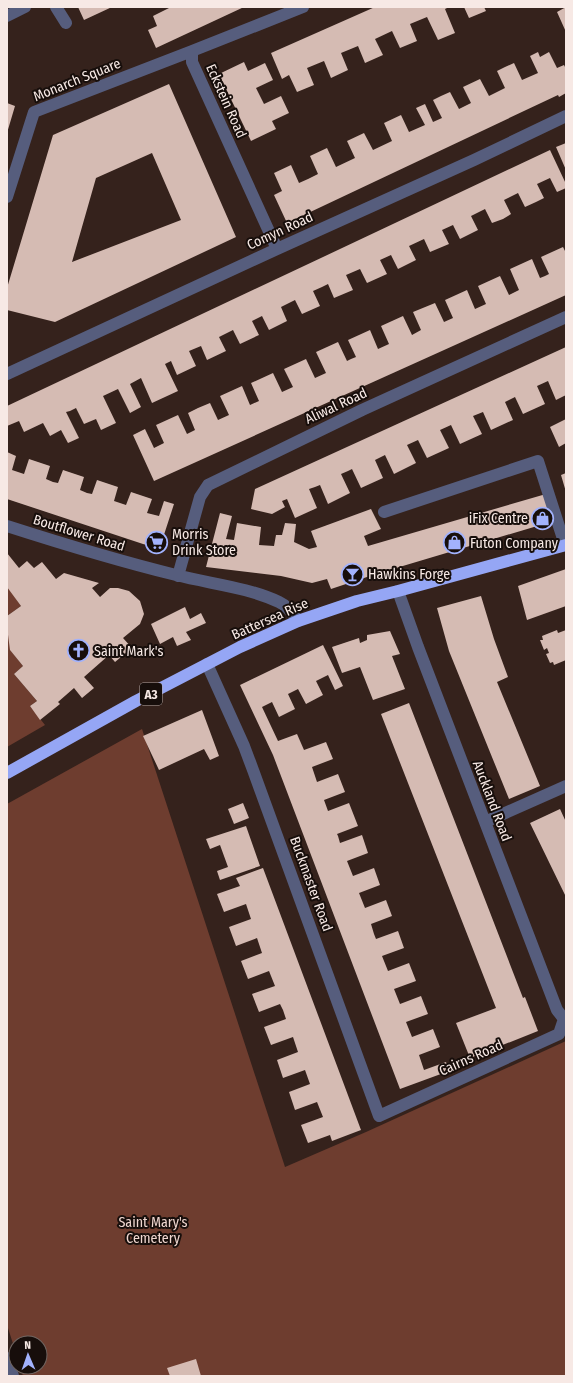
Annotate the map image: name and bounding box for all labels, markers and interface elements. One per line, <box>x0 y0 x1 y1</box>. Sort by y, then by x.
street label: Monarch Square <box>31 55 123 105</box>
street label: Eckstein Road <box>202 61 250 141</box>
street label: Comyn Road <box>244 208 316 254</box>
street label: Aliwal Road <box>302 384 370 428</box>
shop icon: iFix Centre <box>530 505 556 531</box>
place label: iFix Centre <box>469 510 528 527</box>
street label: Boutflower Road <box>31 511 127 555</box>
place label: Morris Drink Store <box>172 526 236 559</box>
supermarket icon: Morris Drink Store <box>144 529 170 555</box>
shop icon: Futon Company <box>442 530 468 556</box>
place label: Futon Company <box>470 535 559 552</box>
bar icon: Hawkins Forge <box>339 561 365 587</box>
place label: Hawkins Forge <box>368 566 450 583</box>
street label: Battersea Rise <box>229 595 311 643</box>
church icon: Saint Mark's <box>66 638 92 664</box>
place label: Saint Mark's <box>94 643 163 660</box>
road number: A3 <box>140 683 162 705</box>
street label: Auckland Road <box>469 758 515 844</box>
street label: Buckmaster Road <box>286 834 336 934</box>
street label: Cairns Road <box>437 1036 505 1080</box>
park label: Saint Mary's Cemetery <box>118 1214 188 1247</box>
north arrow <box>8 1335 48 1375</box>
text: N <box>24 1339 31 1352</box>

